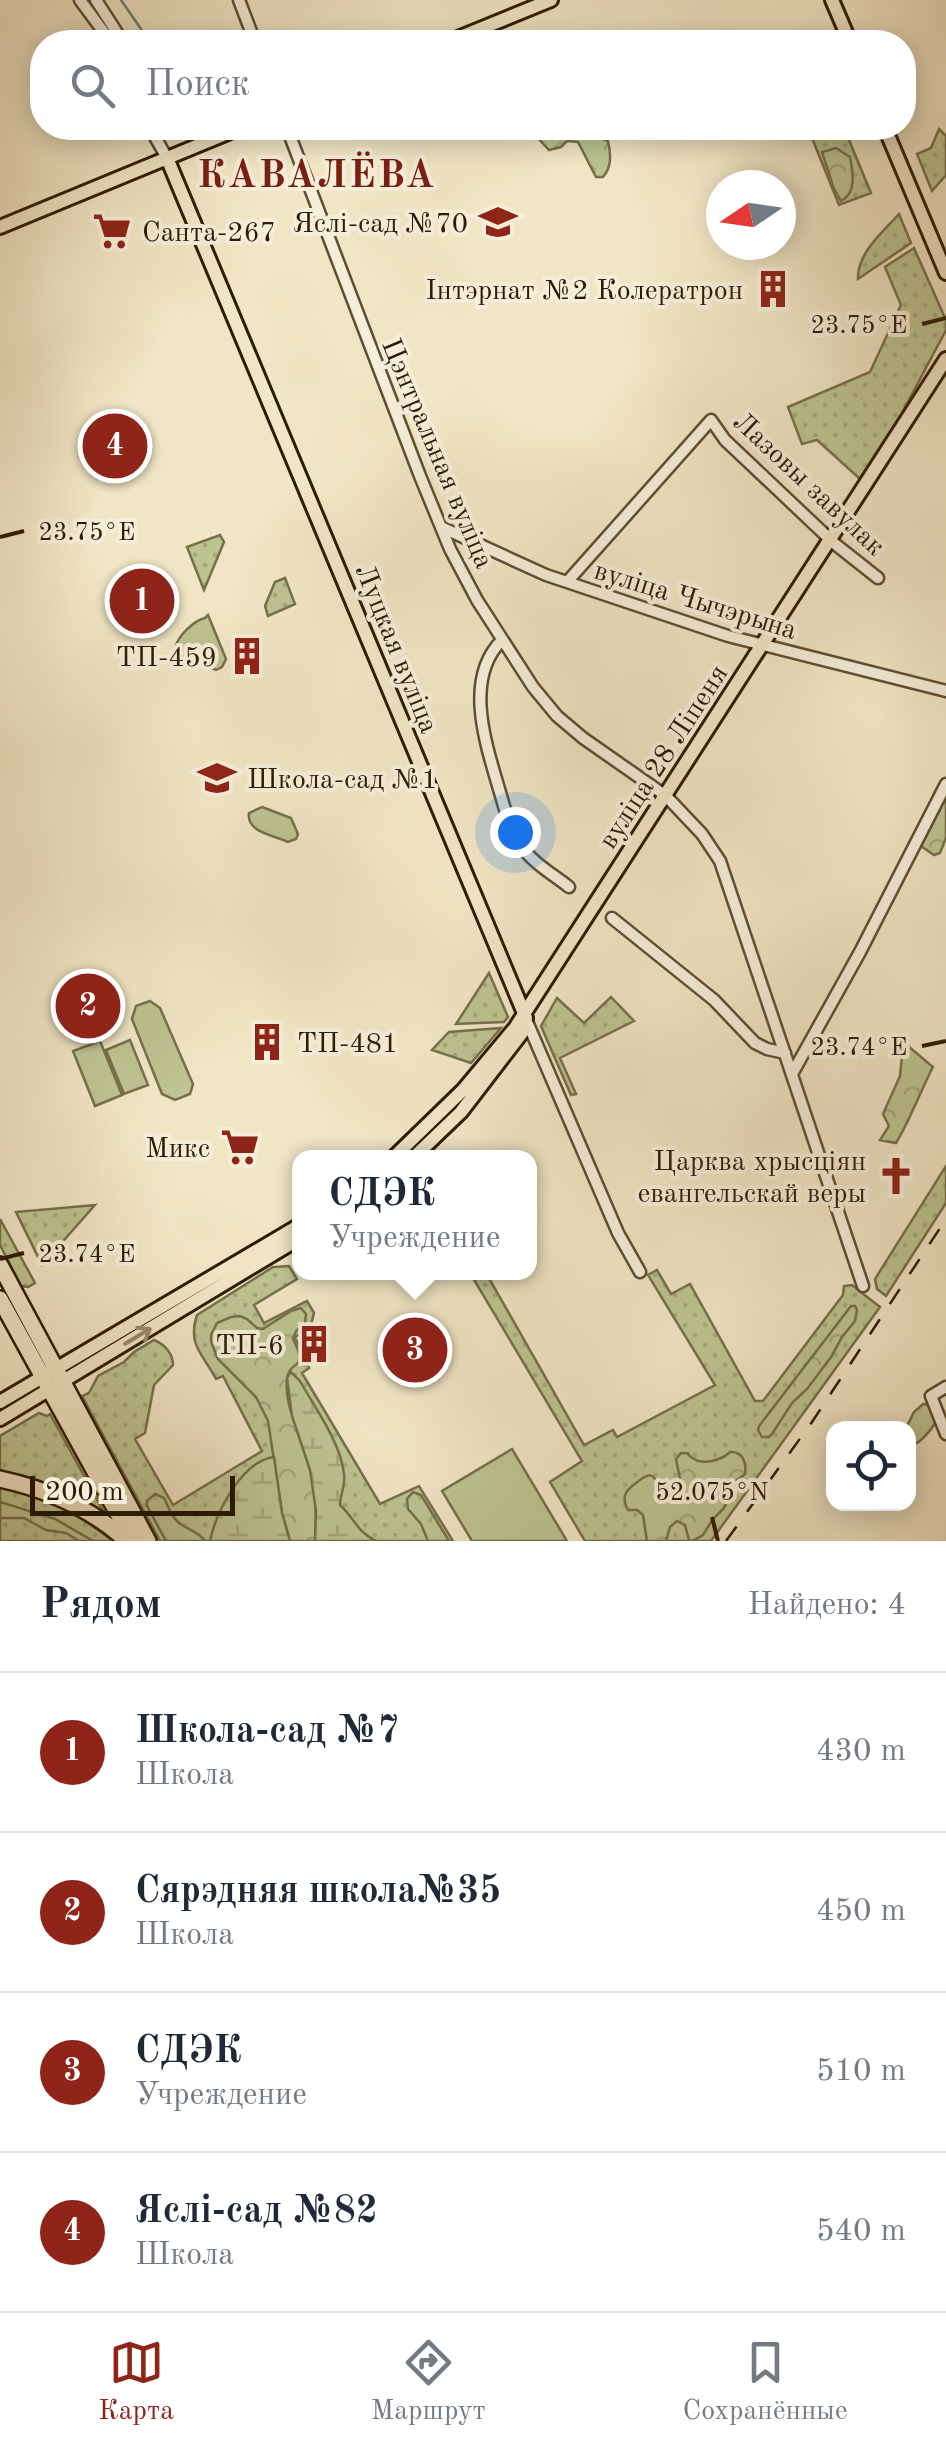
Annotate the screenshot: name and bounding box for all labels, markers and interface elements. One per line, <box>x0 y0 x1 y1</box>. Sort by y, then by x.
search box <box>30 30 916 140</box>
icon: search <box>65 58 120 113</box>
text: Поиск <box>145 66 250 104</box>
district label: КАВАЛЁВА <box>197 151 437 196</box>
north arrow <box>706 170 796 260</box>
school or university icon: Яслі-сад №70 <box>477 201 519 243</box>
supermarket icon: Санта-267 <box>91 210 133 252</box>
place label: Яслі-сад №70 <box>293 211 468 239</box>
place label: Санта-267 <box>142 220 276 248</box>
building icon: Інтэрнат №2 Колератрон <box>752 268 794 310</box>
place label: Інтэрнат №2 Колератрон <box>426 278 743 306</box>
text: 23.75°E <box>811 314 907 339</box>
street label: Цэнтральная вуліца <box>375 335 497 573</box>
pin: 4 <box>82 408 148 484</box>
street label: Лазовы завулак <box>727 408 889 562</box>
text: 23.75°E <box>39 521 135 546</box>
street label: вуліца Чычэрына <box>591 558 800 646</box>
street label: Луцкая вуліца <box>349 561 442 738</box>
pin: 1 <box>110 564 174 638</box>
building icon: ТП-459 <box>226 635 268 677</box>
place label: ТП-459 <box>116 645 217 673</box>
street label: вуліца 28 Ліпеня <box>595 661 734 855</box>
school or university icon: Школа-сад №1 <box>196 757 238 799</box>
place label: Школа-сад №1 <box>247 767 438 795</box>
your location <box>490 807 541 858</box>
pin: 2 <box>56 968 120 1044</box>
building icon: ТП-481 <box>246 1021 288 1063</box>
place label: ТП-481 <box>297 1031 398 1059</box>
text: 23.74°E <box>811 1036 907 1061</box>
supermarket icon: Микс <box>219 1126 261 1168</box>
place label: Микс <box>145 1136 210 1164</box>
place label: Царква хрысціян евангельскай веры <box>637 1149 866 1209</box>
popup <box>292 1150 537 1280</box>
church icon: Царква хрысціян евангельскай веры <box>875 1155 917 1197</box>
text: СДЭК <box>328 1176 435 1214</box>
text: Учреждение <box>328 1223 501 1255</box>
text: 23.74°E <box>39 1243 135 1268</box>
pin: 3 <box>382 1312 448 1388</box>
building icon: ТП-6 <box>293 1323 335 1365</box>
one-way arrow <box>123 1326 152 1346</box>
place label: ТП-6 <box>215 1333 284 1361</box>
map controls <box>826 1421 916 1511</box>
button: locate <box>826 1421 916 1511</box>
scale bar <box>30 1471 235 1516</box>
text: 200 m <box>45 1479 124 1507</box>
text: 52.075°N <box>655 1481 769 1506</box>
text: Рядом <box>40 1585 162 1627</box>
text: Найдено: 4 <box>747 1590 906 1622</box>
text: Школа-сад №7 <box>135 1713 399 1751</box>
text: 1 <box>63 1736 82 1768</box>
text: 430 m <box>816 1736 906 1768</box>
text: Школа <box>135 1760 234 1792</box>
text: Сярэдняя школа№35 <box>135 1873 501 1911</box>
text: 2 <box>63 1896 82 1928</box>
text: 450 m <box>816 1896 906 1928</box>
text: Школа <box>135 1920 234 1952</box>
text: СДЭК <box>135 2033 242 2071</box>
text: 3 <box>63 2056 82 2088</box>
text: 510 m <box>816 2056 906 2088</box>
text: Учреждение <box>135 2080 307 2112</box>
text: Яслі-сад №82 <box>135 2193 378 2231</box>
text: 4 <box>63 2216 82 2248</box>
text: 540 m <box>816 2216 906 2248</box>
text: Школа <box>135 2240 234 2272</box>
tab: Карта <box>98 2335 174 2430</box>
tab: Маршрут <box>371 2335 486 2430</box>
tab: Сохранённые <box>682 2335 848 2430</box>

